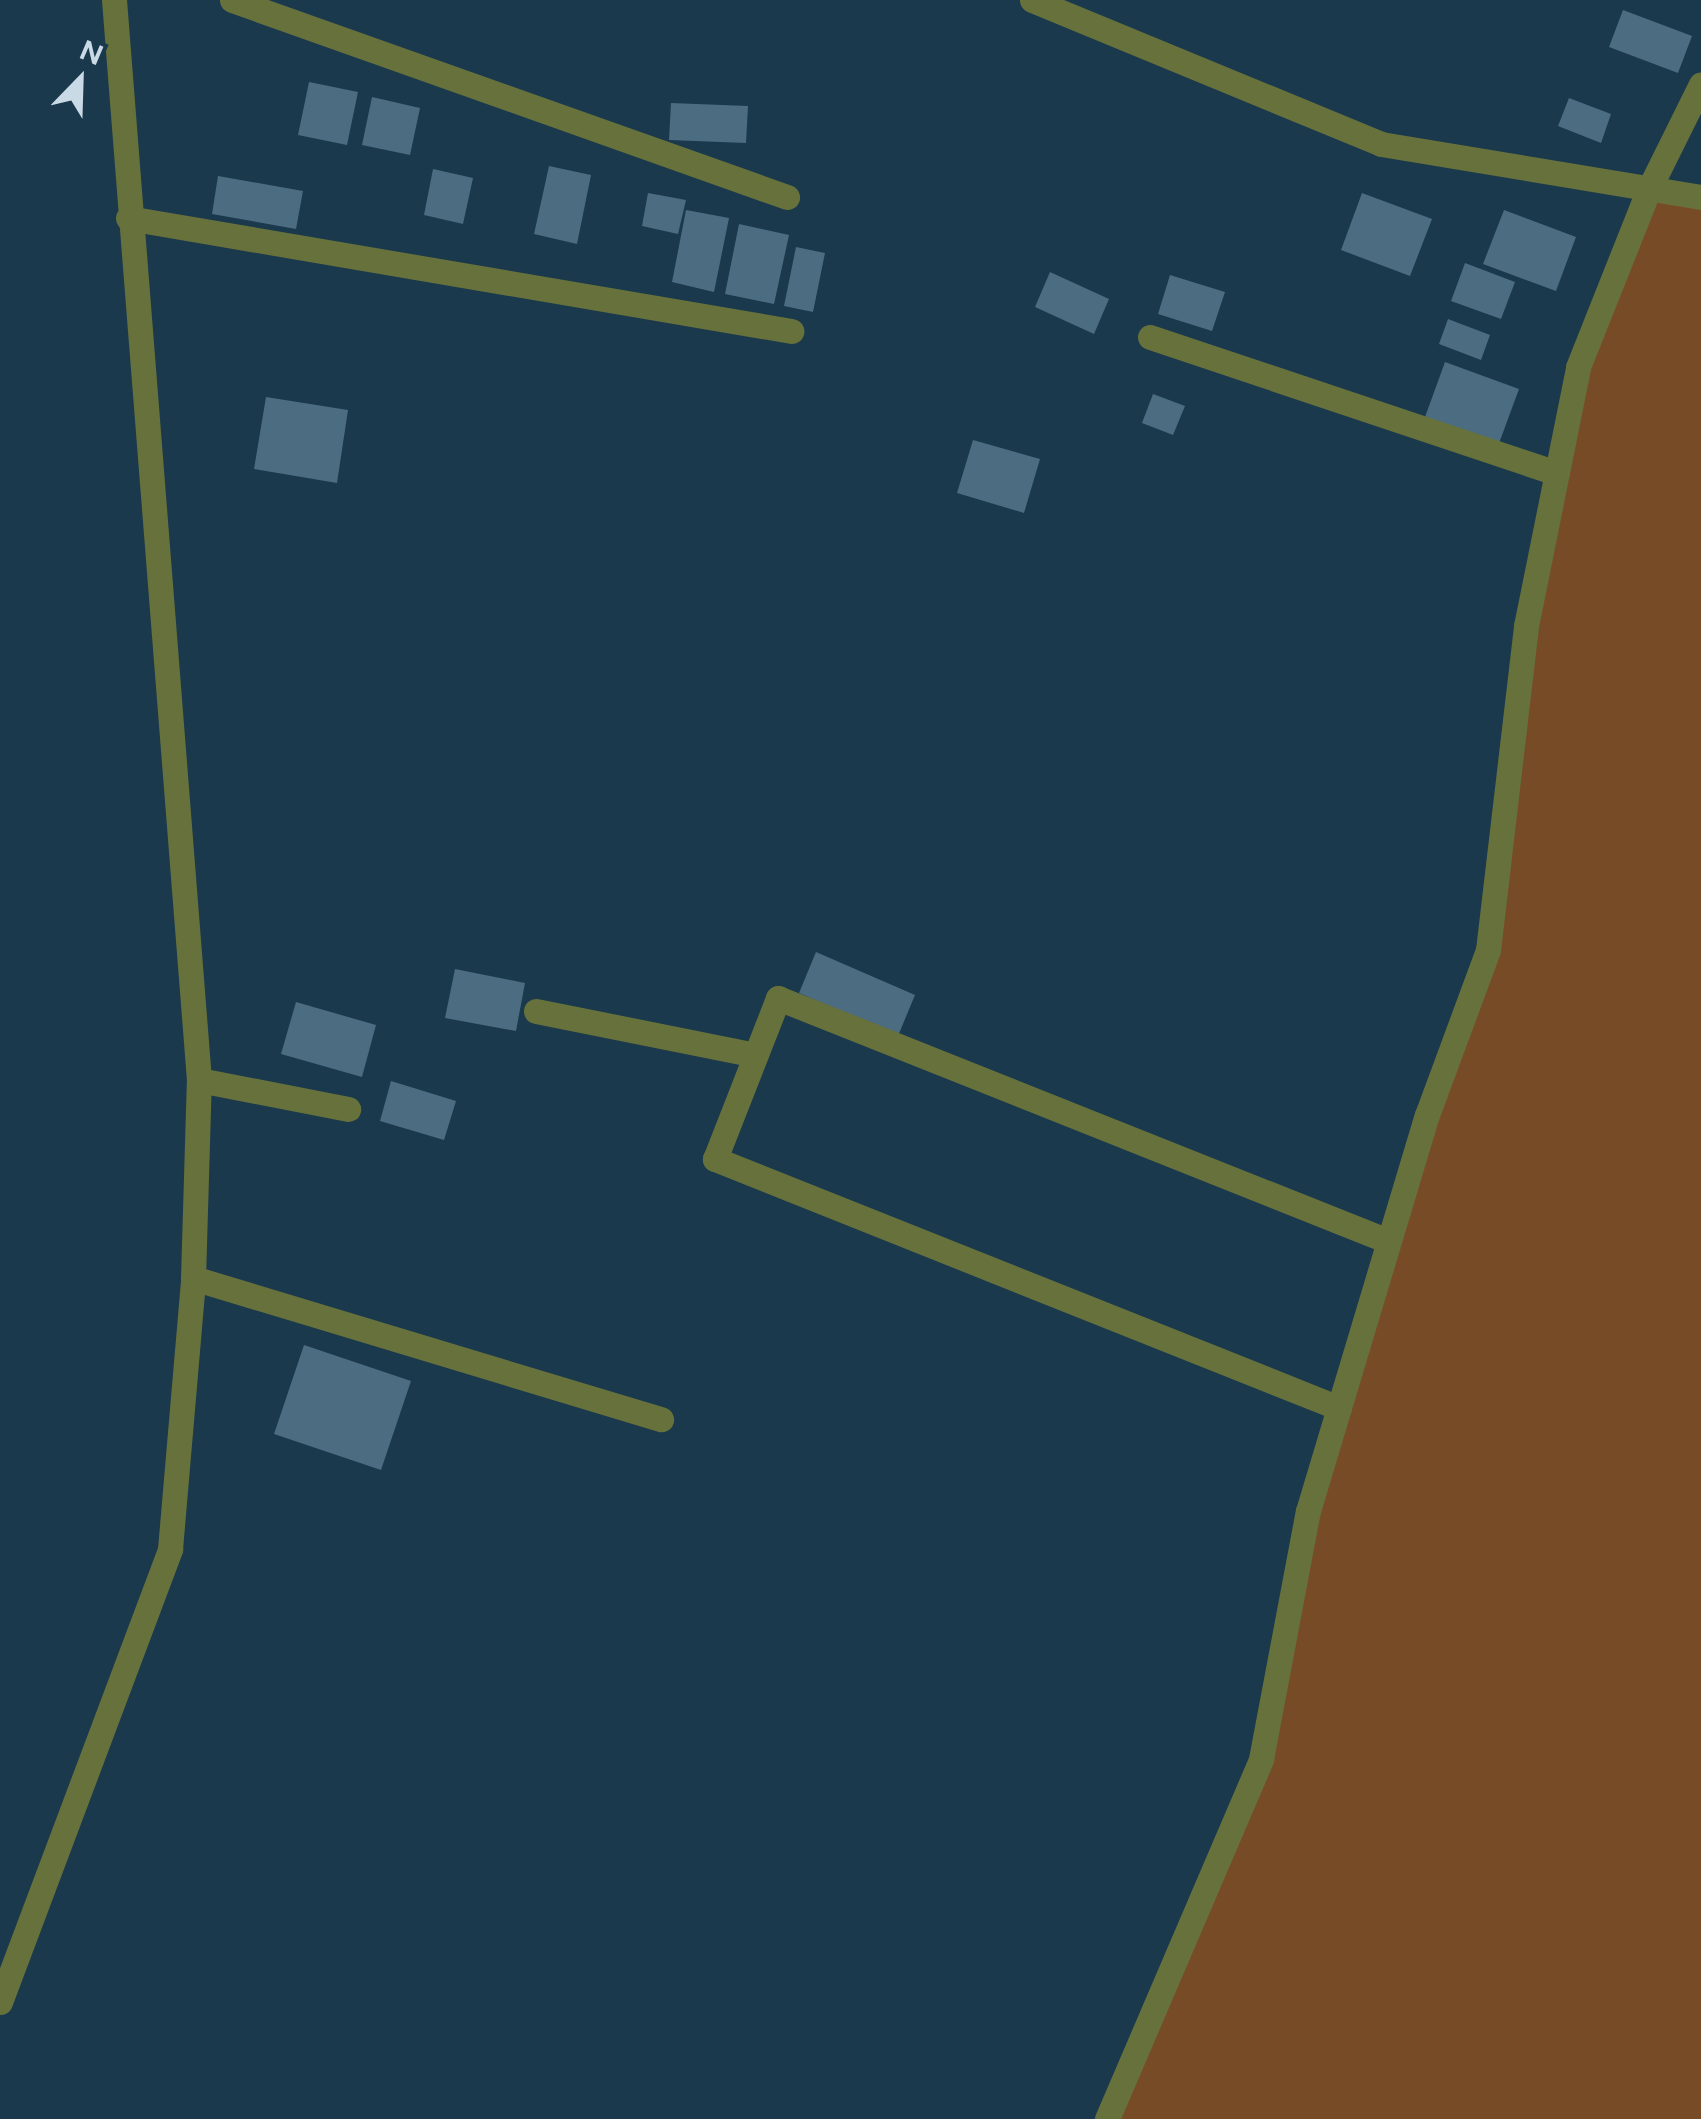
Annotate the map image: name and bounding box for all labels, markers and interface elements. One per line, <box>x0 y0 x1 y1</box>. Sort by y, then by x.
north arrow <box>30 30 130 130</box>
text: N <box>75 33 108 72</box>

